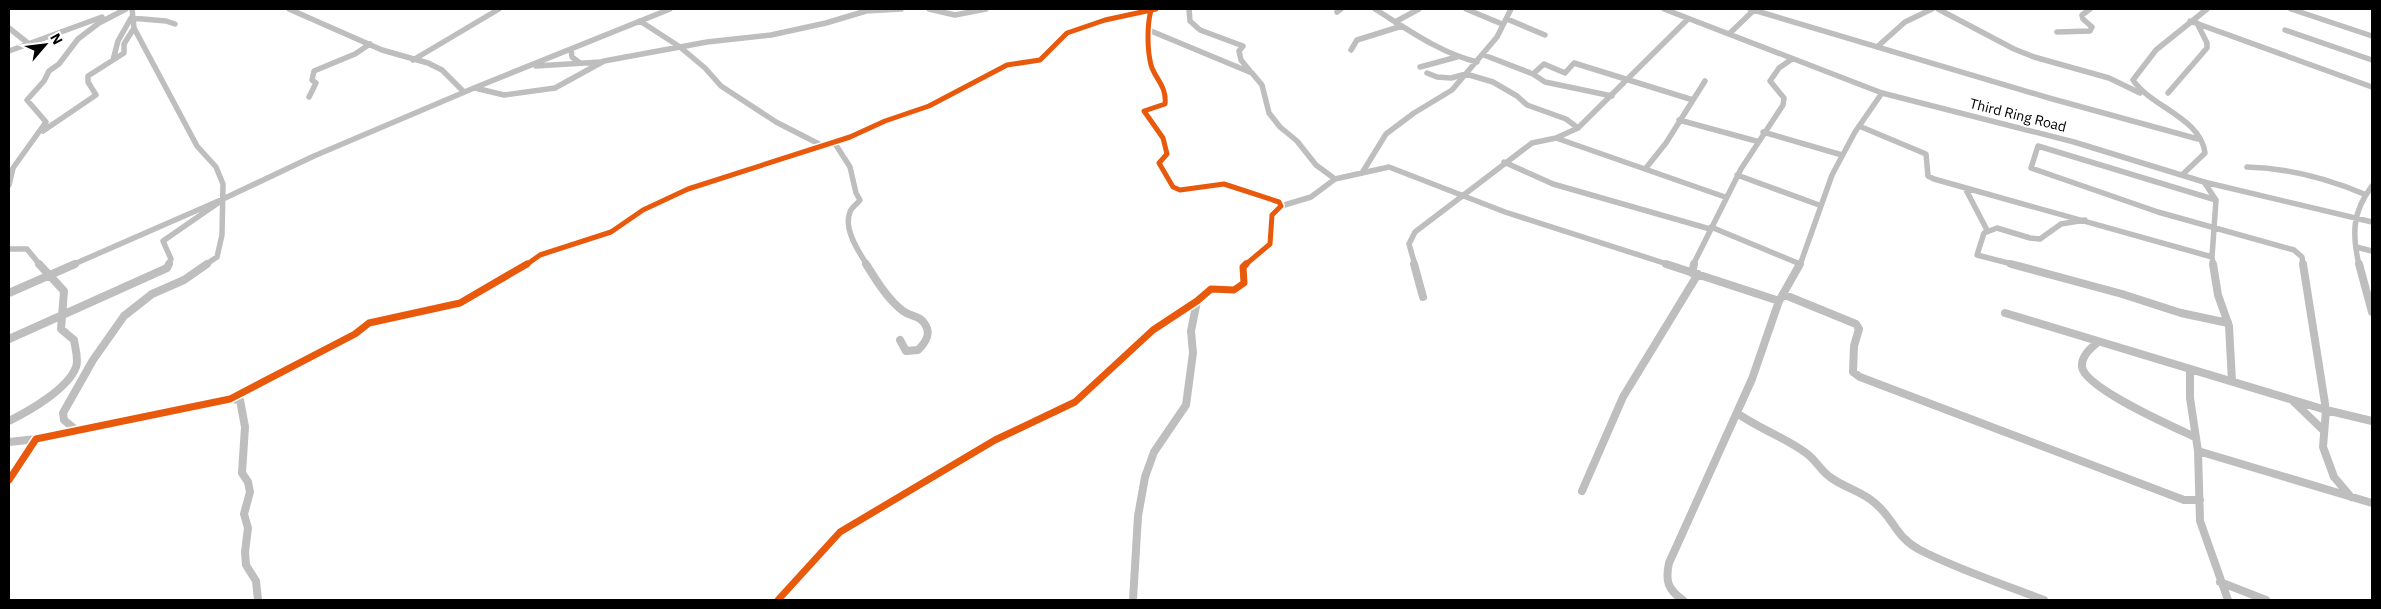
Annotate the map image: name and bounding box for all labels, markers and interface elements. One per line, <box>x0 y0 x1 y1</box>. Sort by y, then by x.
north arrow <box>20 20 70 70</box>
text: N <box>46 30 67 48</box>
street label: Third Ring Road <box>1968 94 2068 136</box>

